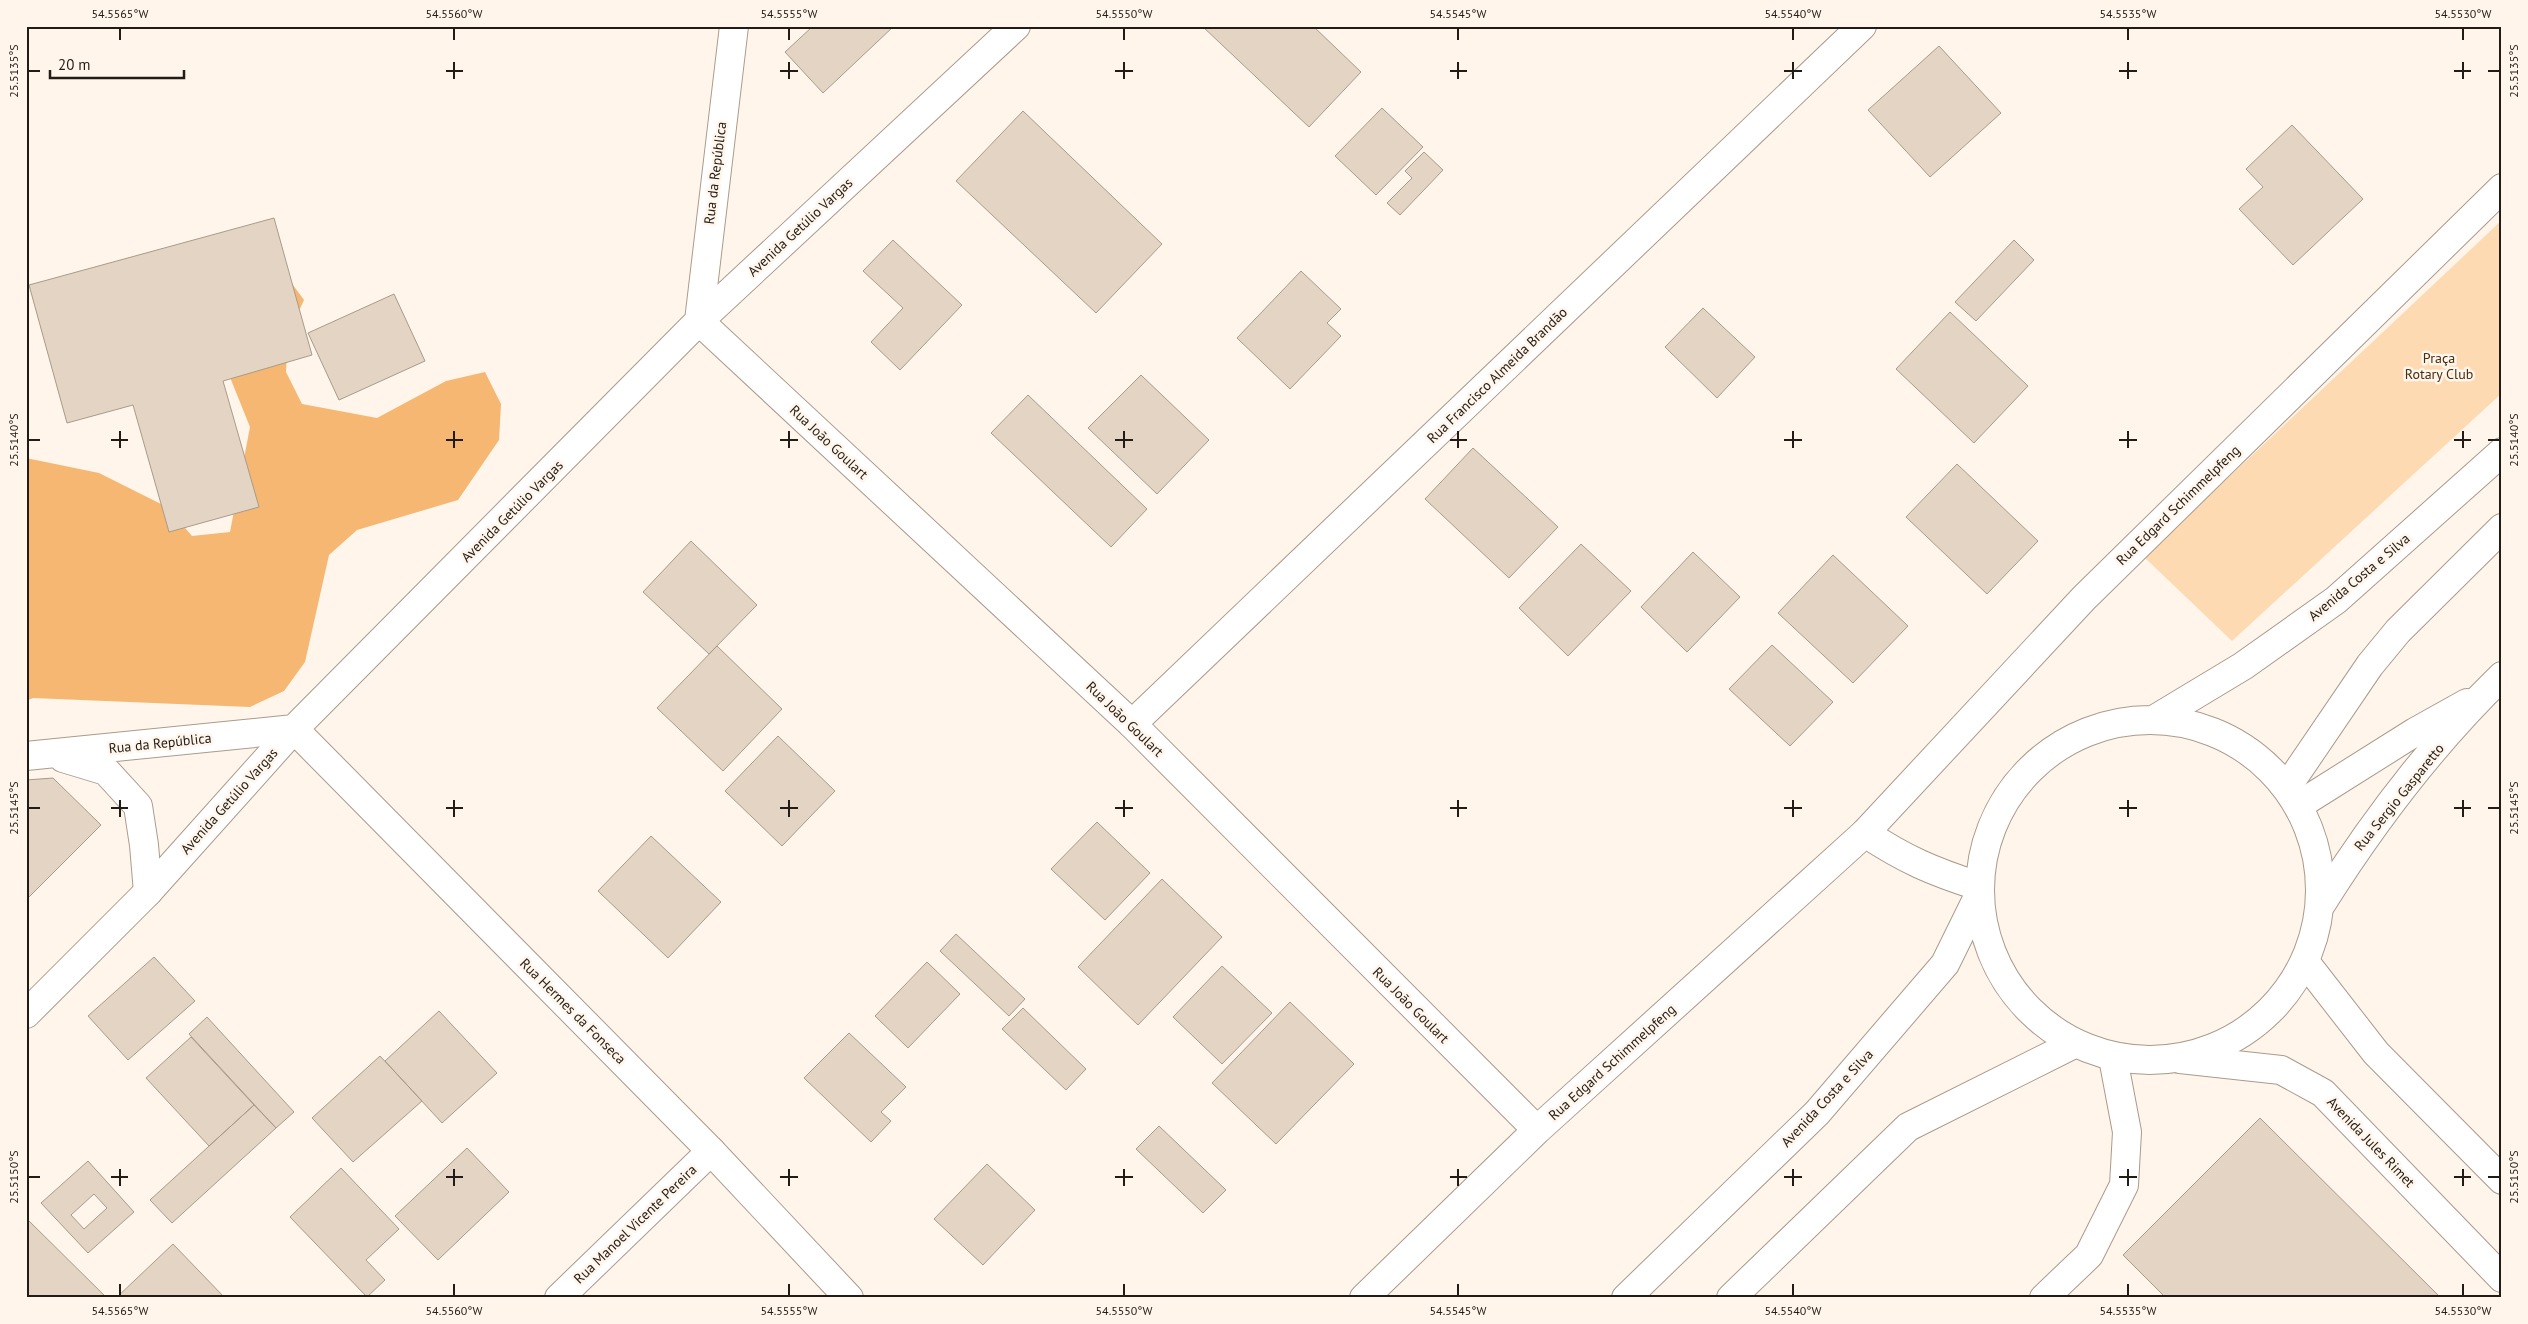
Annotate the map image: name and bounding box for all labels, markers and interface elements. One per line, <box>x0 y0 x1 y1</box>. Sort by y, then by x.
text: 54.5565°W <box>92 6 148 21</box>
text: 54.5560°W <box>426 6 482 21</box>
text: 54.5555°W <box>761 6 817 21</box>
text: 54.5550°W <box>1096 6 1152 21</box>
text: 54.5545°W <box>1430 6 1486 21</box>
text: 54.5540°W <box>1765 6 1821 21</box>
text: 54.5535°W <box>2100 6 2156 21</box>
text: 54.5530°W <box>2435 6 2491 21</box>
text: 25.5135°S <box>6 44 21 98</box>
text: 25.5135°S <box>2506 44 2521 98</box>
scale bar <box>50 48 184 80</box>
text: 20 m <box>58 55 91 74</box>
street label: Rua da República <box>700 121 730 225</box>
street label: Avenida Getúlio Vargas <box>744 174 856 280</box>
street label: Rua Francisco Almeida Brandão <box>1423 303 1571 447</box>
park label: Praça Rotary Club <box>2405 349 2473 383</box>
street label: Rua João Goulart <box>786 401 872 483</box>
text: 25.5140°S <box>6 413 21 467</box>
text: 25.5140°S <box>2506 413 2521 467</box>
street label: Rua Edgard Schimmelpfeng <box>2112 441 2244 569</box>
street label: Avenida Getúlio Vargas <box>457 456 567 566</box>
street label: Avenida Costa e Silva <box>2304 529 2414 625</box>
street label: Rua João Goulart <box>1083 678 1168 761</box>
street label: Rua da República <box>108 729 212 757</box>
street label: Rua Sergio Gasparetto <box>2350 740 2448 854</box>
street label: Avenida Getúlio Vargas <box>176 744 282 858</box>
text: 25.5145°S <box>6 781 21 835</box>
text: 25.5145°S <box>2506 781 2521 835</box>
street label: Rua Hermes da Fonseca <box>516 954 630 1068</box>
street label: Rua João Goulart <box>1369 963 1453 1047</box>
street label: Rua Edgard Schimmelpfeng <box>1545 1000 1679 1124</box>
street label: Avenida Costa e Silva <box>1777 1045 1877 1151</box>
street label: Avenida Jules Rimet <box>2323 1093 2419 1191</box>
text: 25.5150°S <box>6 1150 21 1204</box>
text: 25.5150°S <box>2506 1150 2521 1204</box>
street label: Rua Manoel Vicente Pereira <box>570 1161 700 1287</box>
text: 54.5565°W <box>92 1303 148 1318</box>
text: 54.5560°W <box>426 1303 482 1318</box>
text: 54.5555°W <box>761 1303 817 1318</box>
text: 54.5550°W <box>1096 1303 1152 1318</box>
text: 54.5545°W <box>1430 1303 1486 1318</box>
text: 54.5540°W <box>1765 1303 1821 1318</box>
text: 54.5535°W <box>2100 1303 2156 1318</box>
text: 54.5530°W <box>2435 1303 2491 1318</box>

